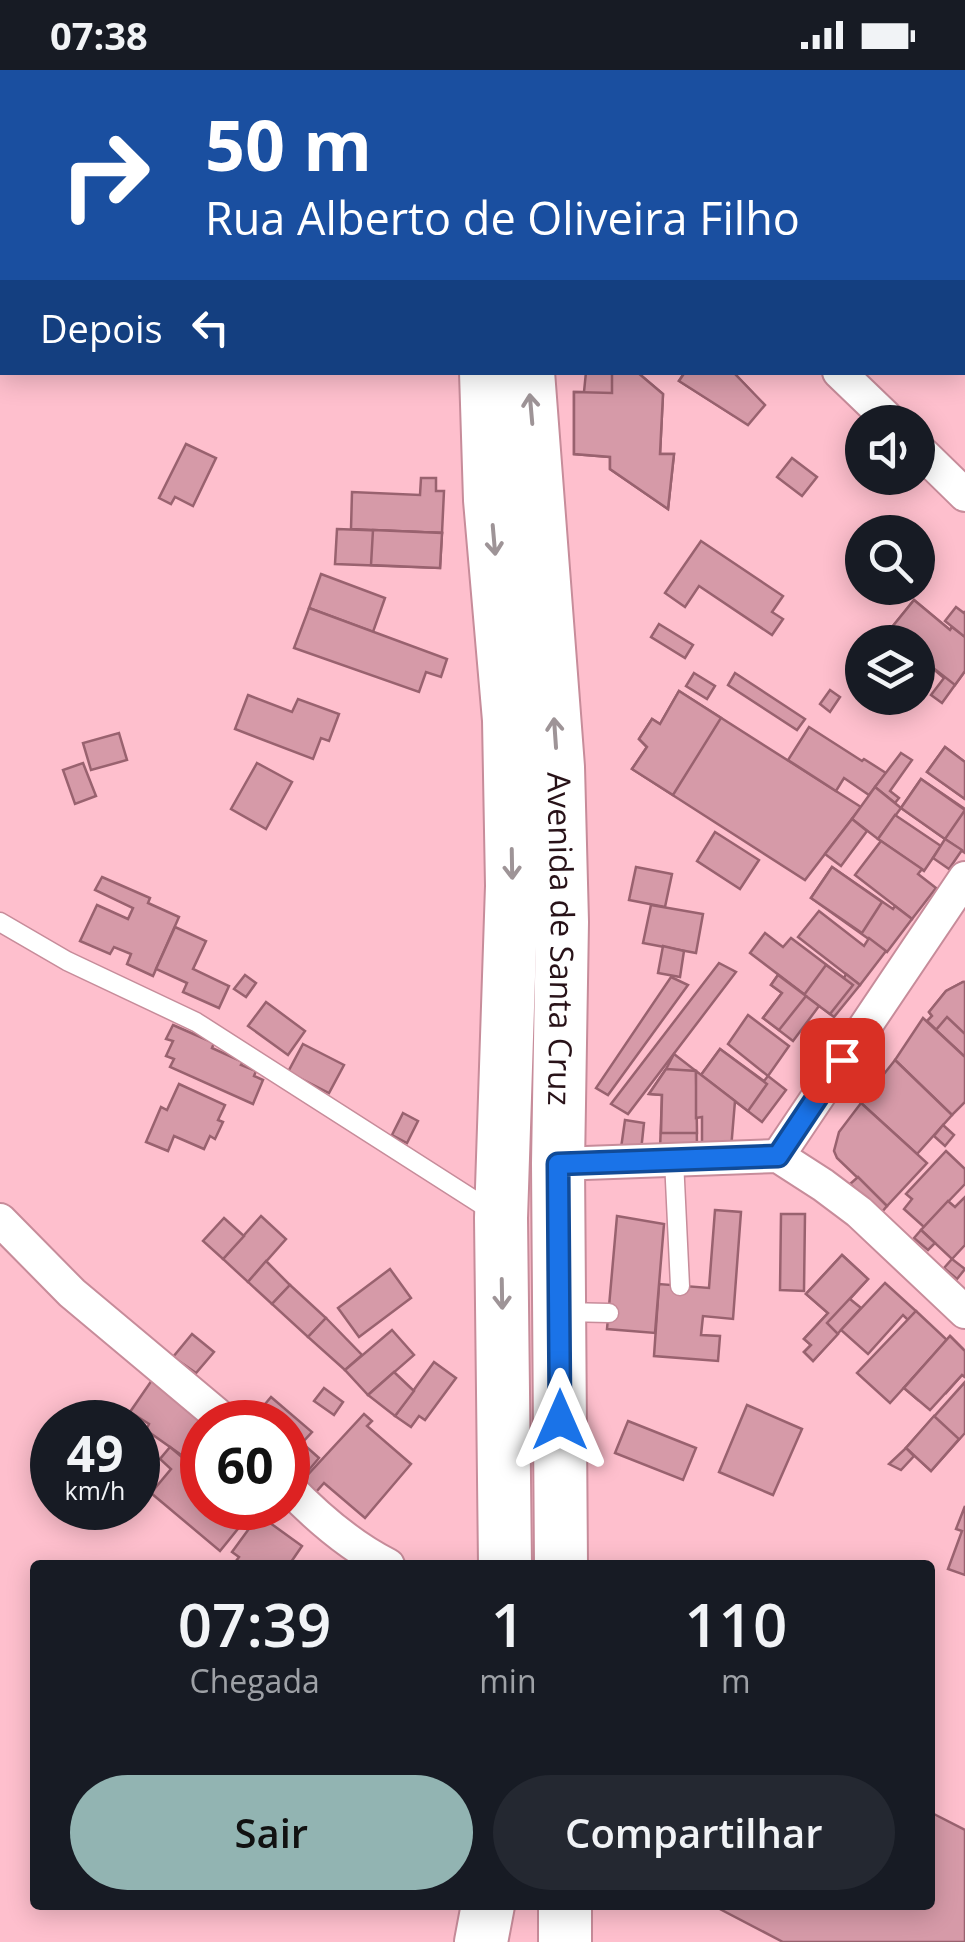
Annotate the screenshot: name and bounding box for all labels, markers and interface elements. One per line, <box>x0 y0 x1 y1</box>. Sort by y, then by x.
text: 07:38 <box>50 9 148 61</box>
text: 50 m <box>205 96 372 192</box>
icon: right <box>40 110 170 240</box>
text: Rua Alberto de Oliveira Filho <box>205 187 800 248</box>
icon: left <box>183 300 238 355</box>
text: Depois <box>40 302 163 354</box>
one-way arrow <box>521 393 540 425</box>
map controls <box>845 405 935 715</box>
button: sound <box>845 405 935 495</box>
button: search <box>845 515 935 605</box>
one-way arrow <box>484 523 503 555</box>
button: layers <box>845 625 935 715</box>
one-way arrow <box>546 717 565 749</box>
street label: Avenida de Santa Cruz <box>538 771 585 1106</box>
one-way arrow <box>502 848 521 880</box>
pin <box>800 1018 885 1103</box>
icon: arrive <box>815 1033 870 1088</box>
one-way arrow <box>492 1276 512 1309</box>
position arrow <box>508 1368 612 1472</box>
speed limit sign: 60 <box>180 1400 310 1530</box>
text: 49 <box>66 1419 124 1487</box>
text: km/h <box>65 1473 125 1507</box>
text: 07:39 <box>178 1583 331 1665</box>
text: 1 <box>491 1583 525 1665</box>
text: 110 <box>684 1583 787 1665</box>
text: Chegada <box>189 1659 320 1702</box>
text: min <box>479 1659 537 1702</box>
text: m <box>721 1659 751 1702</box>
button: Sair <box>70 1775 473 1890</box>
button: Compartilhar <box>493 1775 895 1890</box>

